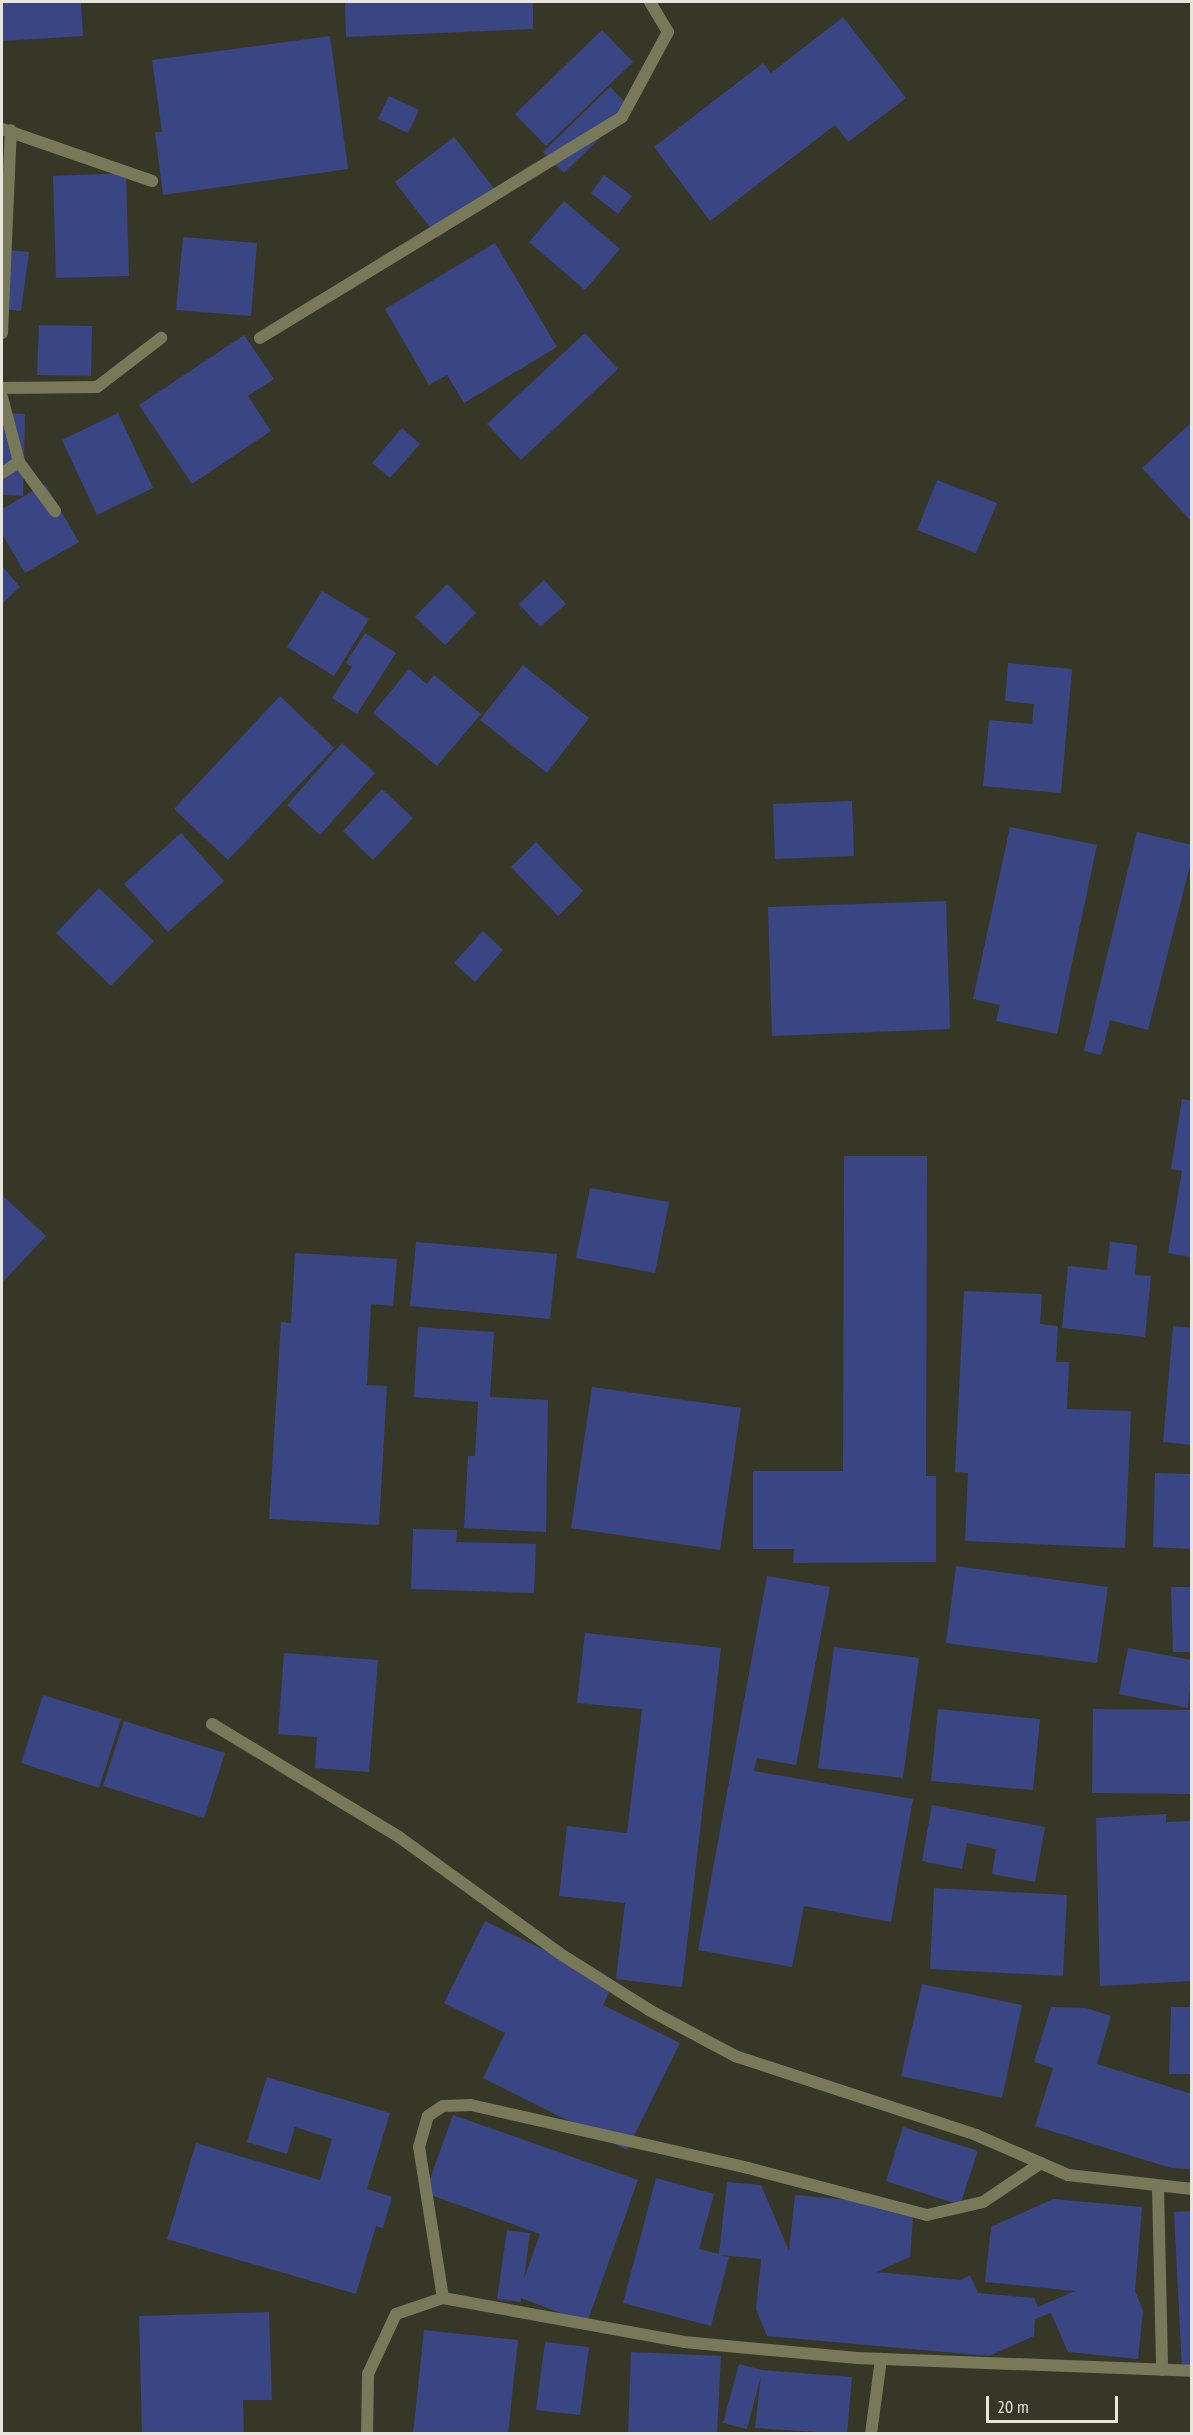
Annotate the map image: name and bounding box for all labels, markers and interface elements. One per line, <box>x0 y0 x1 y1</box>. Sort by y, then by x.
scale bar <box>989 2384 1121 2422</box>
text: 20 m <box>997 2395 1029 2418</box>

